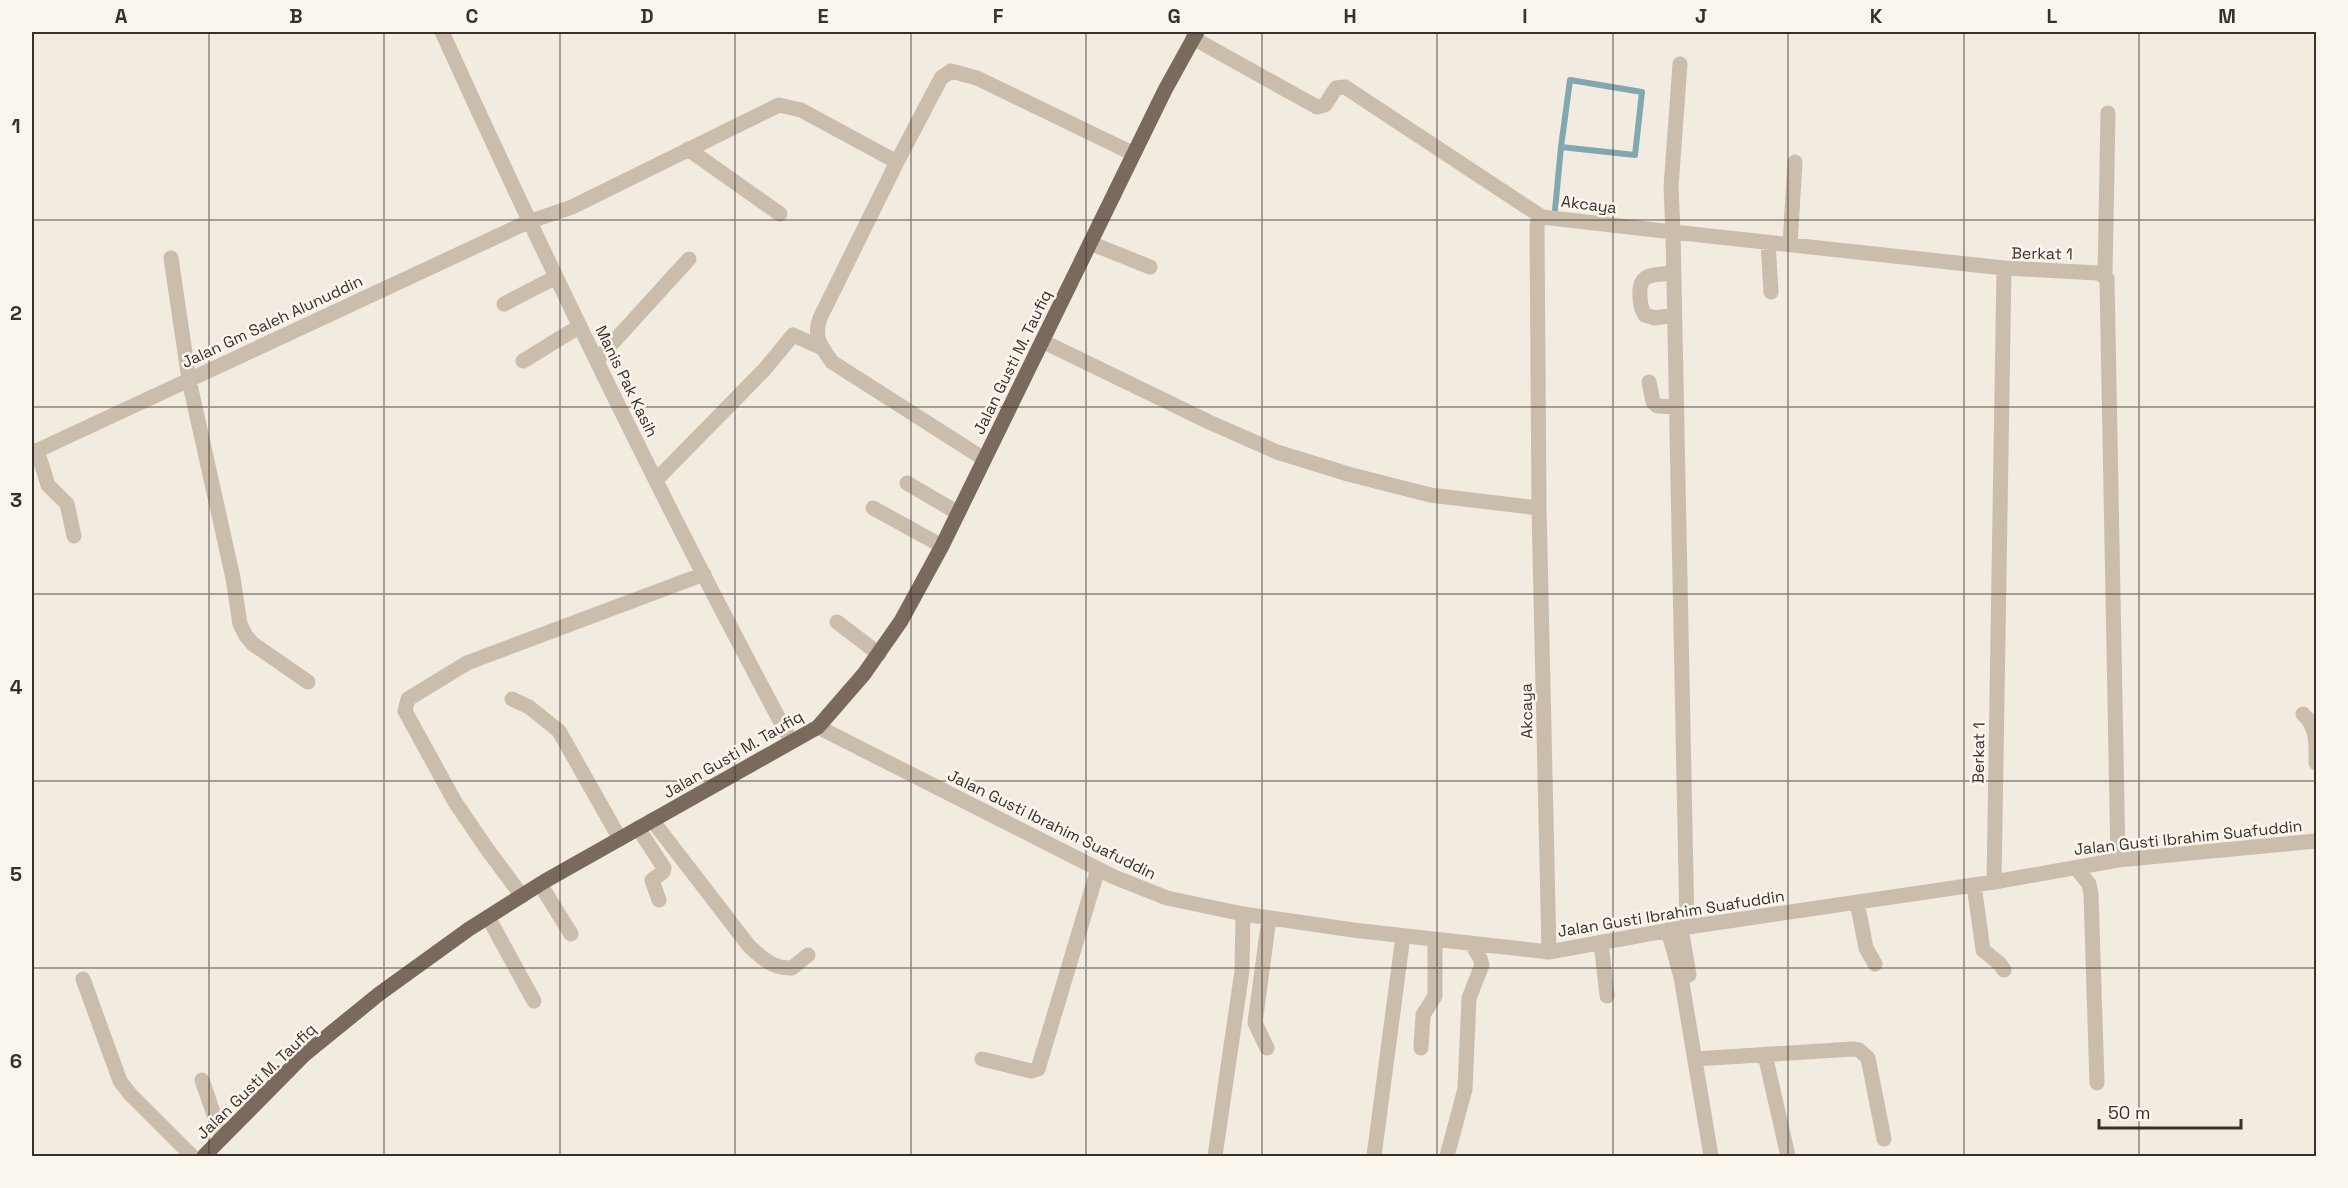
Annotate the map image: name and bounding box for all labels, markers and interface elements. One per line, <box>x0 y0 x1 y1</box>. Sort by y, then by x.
text: A <box>115 3 128 29</box>
text: B <box>289 3 303 29</box>
text: C <box>466 3 479 29</box>
text: D <box>640 3 654 29</box>
text: E <box>817 3 829 29</box>
text: F <box>993 3 1004 29</box>
text: G <box>1167 3 1181 29</box>
text: H <box>1343 3 1357 29</box>
text: I <box>1522 3 1528 29</box>
text: J <box>1695 3 1707 29</box>
text: K <box>1870 3 1883 29</box>
text: L <box>2047 3 2058 29</box>
text: M <box>2218 3 2236 29</box>
text: 1 <box>11 113 21 139</box>
street label: Akcaya <box>1560 191 1618 218</box>
street label: Berkat 1 <box>2011 242 2073 265</box>
street label: Jalan Gm Saleh Alunuddin <box>178 270 366 373</box>
street label: Jalan Gusti M. Taufiq <box>968 287 1057 438</box>
text: 2 <box>10 300 22 326</box>
street label: Manis Pak Kasih <box>590 322 663 441</box>
text: 3 <box>10 487 22 513</box>
text: 4 <box>10 674 23 700</box>
street label: Akcaya <box>1516 683 1537 739</box>
street label: Jalan Gusti M. Taufiq <box>660 706 807 803</box>
street label: Berkat 1 <box>1967 722 1990 784</box>
street label: Jalan Gusti Ibrahim Suafuddin <box>944 765 1160 884</box>
street label: Jalan Gusti Ibrahim Suafuddin <box>2073 815 2303 860</box>
text: 5 <box>10 861 22 887</box>
street label: Jalan Gusti Ibrahim Suafuddin <box>1556 885 1786 942</box>
street label: Jalan Gusti M. Taufiq <box>192 1019 321 1144</box>
text: 6 <box>10 1048 22 1074</box>
scale bar <box>2099 1092 2242 1130</box>
text: 50 m <box>2108 1101 2150 1124</box>

